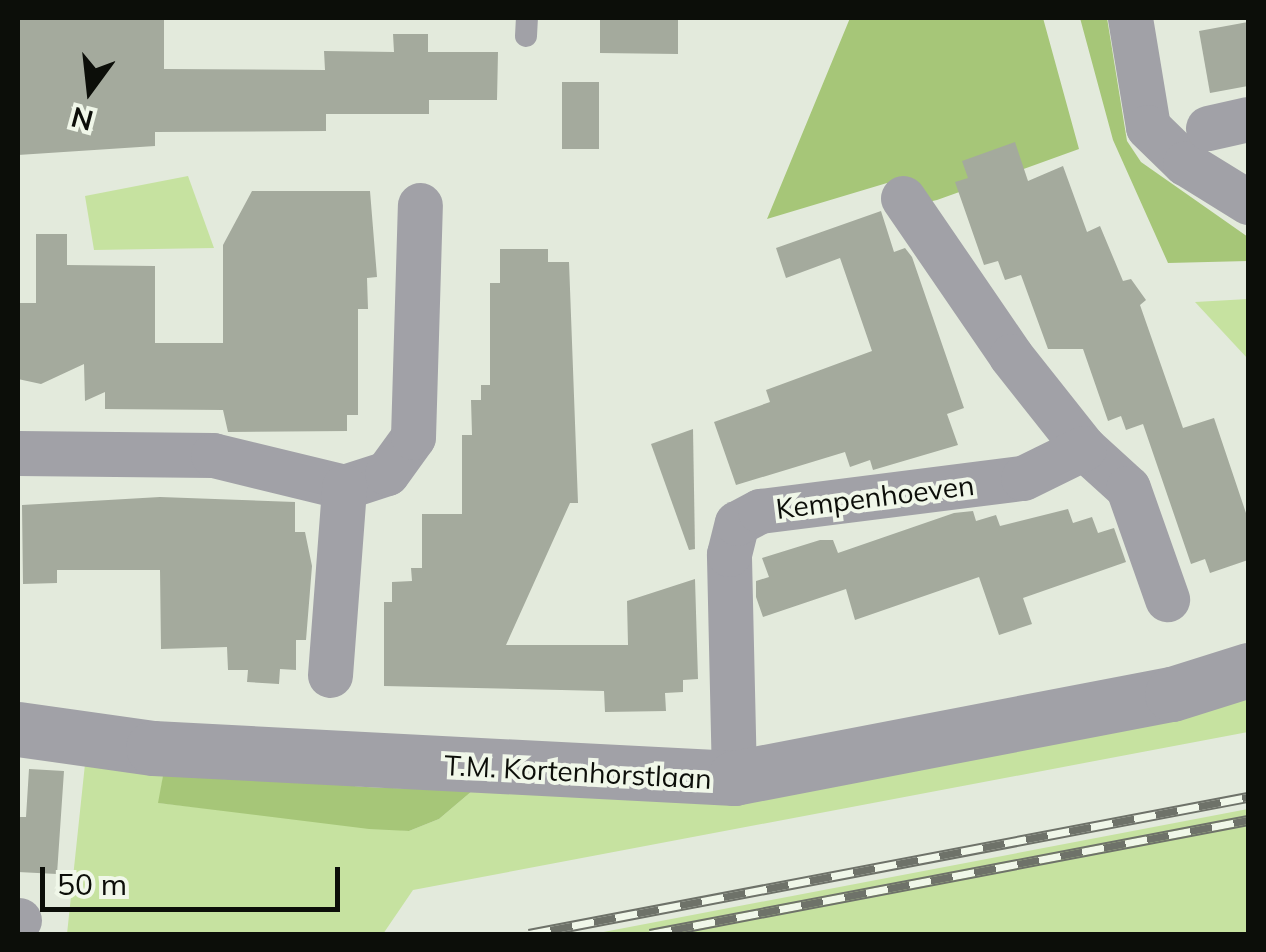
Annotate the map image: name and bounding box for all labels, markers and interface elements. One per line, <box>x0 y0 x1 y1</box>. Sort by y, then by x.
north arrow <box>40 40 140 140</box>
text: N <box>67 100 97 139</box>
street label: Kempenhoeven <box>774 468 976 526</box>
street label: T.M. Kortenhorstlaan <box>444 748 712 796</box>
scale bar <box>45 847 345 909</box>
text: 50 m <box>57 865 127 903</box>

